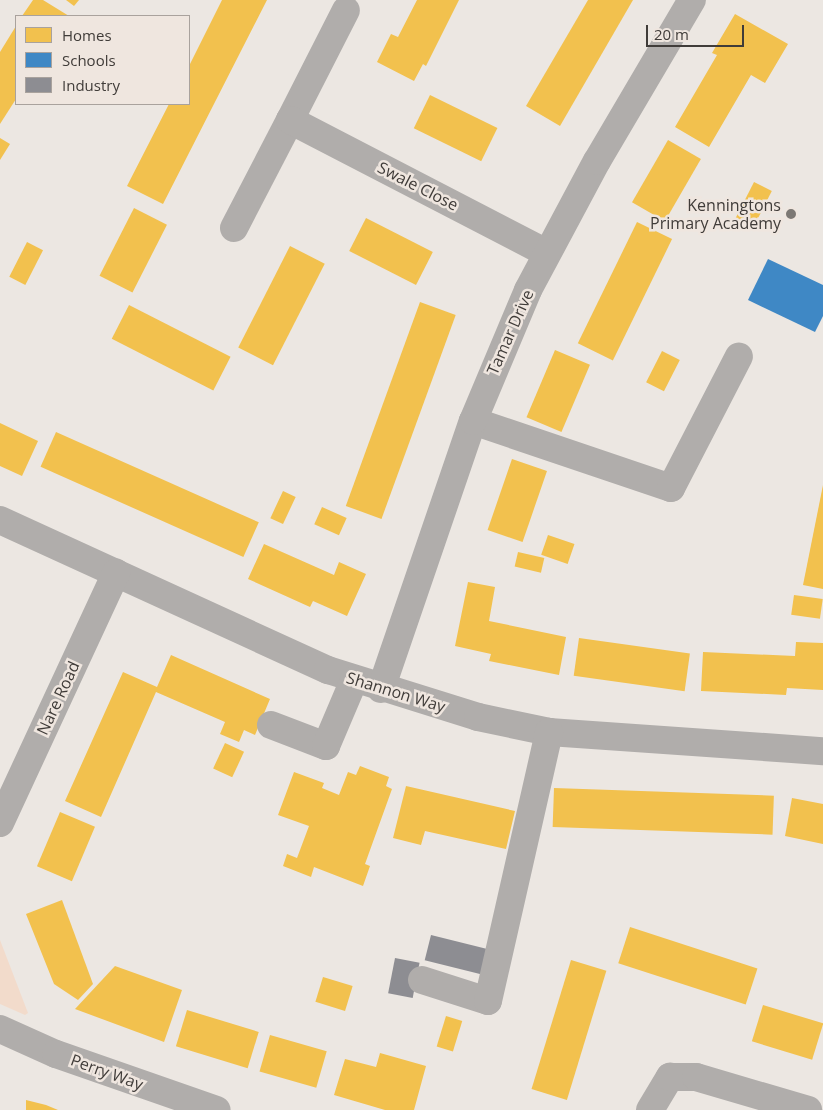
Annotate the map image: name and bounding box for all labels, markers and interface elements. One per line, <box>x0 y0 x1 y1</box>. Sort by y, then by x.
legend <box>15 15 190 105</box>
scale bar <box>648 15 746 47</box>
text: 20 m <box>654 24 689 44</box>
text: Homes <box>62 25 112 45</box>
text: Schools <box>62 50 116 70</box>
text: Industry <box>62 75 120 95</box>
street label: Swale Close <box>375 158 461 214</box>
place label: Kenningtons Primary Academy <box>650 195 781 233</box>
marker: Kenningtons Primary Academy <box>785 208 797 220</box>
street label: Tamar Drive <box>483 286 537 378</box>
street label: Nare Road <box>33 658 83 738</box>
street label: Shannon Way <box>344 668 448 716</box>
street label: Perry Way <box>68 1050 146 1094</box>

